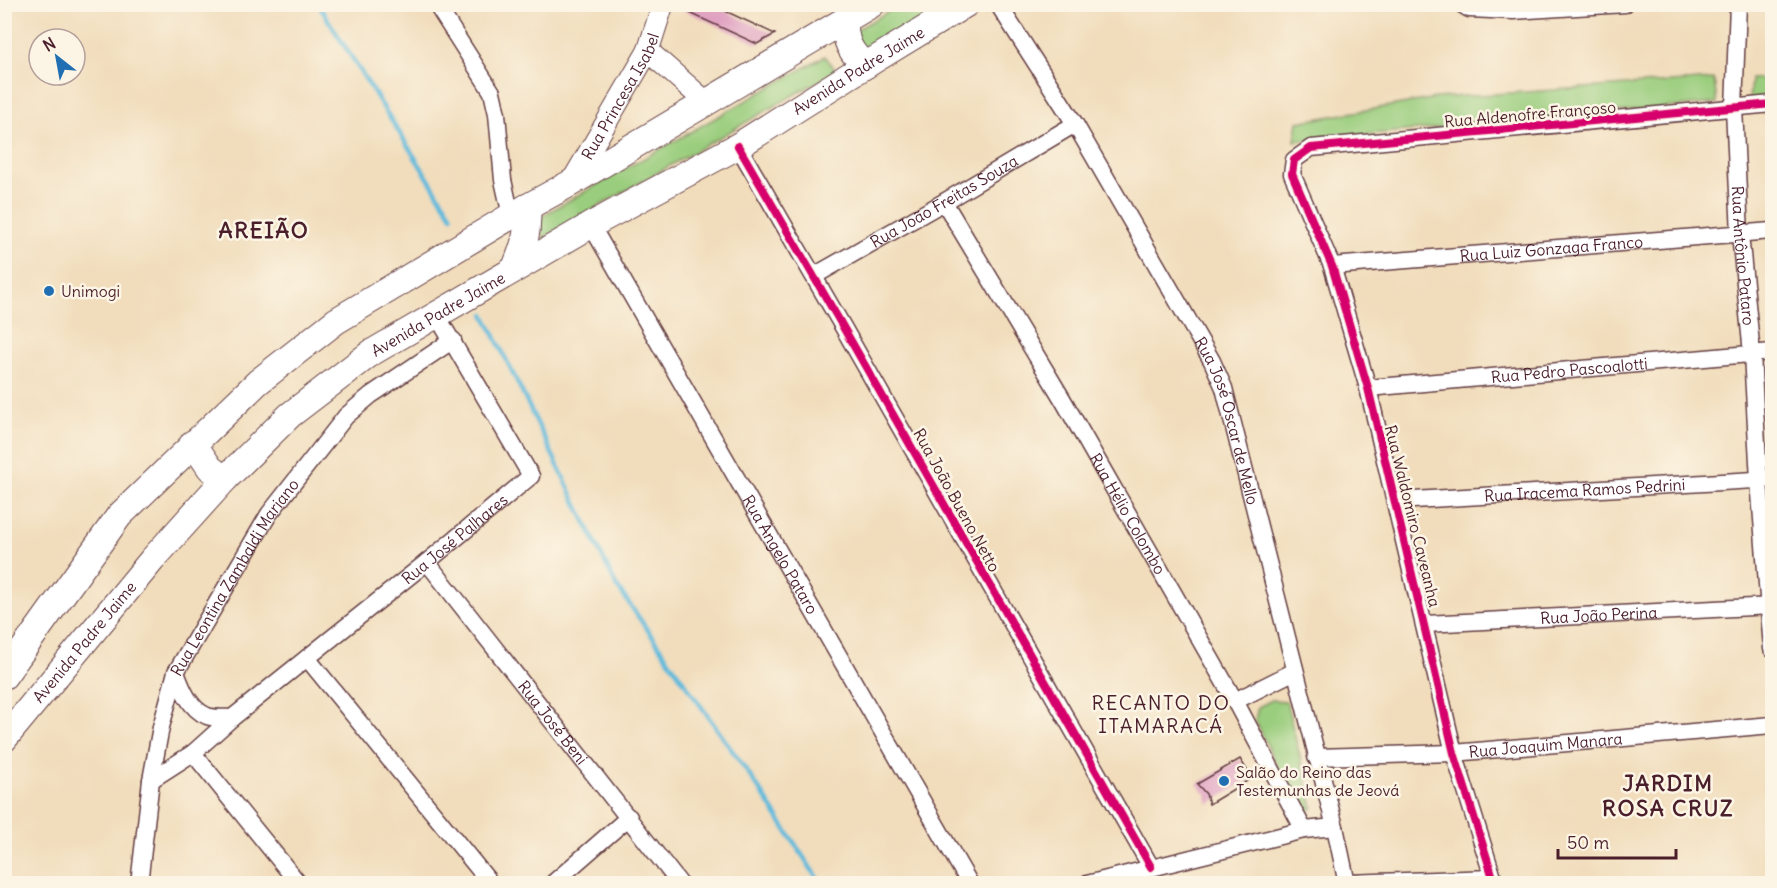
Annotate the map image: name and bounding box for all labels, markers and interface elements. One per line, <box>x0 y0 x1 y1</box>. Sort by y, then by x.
street label: Avenida Padre Jaime <box>789 22 928 119</box>
north arrow <box>27 27 87 87</box>
street label: Rua Princesa Isabel <box>577 30 663 163</box>
text: N <box>39 33 59 56</box>
street label: Rua Aldenofre Françoso <box>1443 97 1617 131</box>
street label: Rua João Freitas Souza <box>867 150 1021 252</box>
street label: Rua Antônio Pataro <box>1728 185 1759 326</box>
district label: AREIÃO <box>219 216 309 244</box>
street label: Rua Luiz Gonzaga Franco <box>1459 231 1644 266</box>
street label: Avenida Padre Jaime <box>367 267 508 361</box>
place label: Unimogi <box>61 281 120 301</box>
marker: Unimogi <box>42 284 56 298</box>
street label: Rua José Oscar de Mello <box>1190 333 1263 507</box>
street label: Rua Pedro Pascoalotti <box>1490 353 1648 387</box>
street label: Rua Waldomiro Caveanha <box>1381 423 1445 609</box>
street label: Rua João Bueno Netto <box>909 425 1005 575</box>
street label: Rua Hélio Colombo <box>1086 450 1170 578</box>
street label: Rua Iracema Ramos Pedrini <box>1483 474 1686 506</box>
street label: Rua Leontina Zambaldi Mariano <box>166 475 303 680</box>
street label: Rua José Palhares <box>397 489 512 588</box>
street label: Rua Angelo Pataro <box>738 491 823 618</box>
street label: Avenida Padre Jaime <box>28 577 140 707</box>
street label: Rua João Perina <box>1540 602 1658 628</box>
street label: Rua José Beni <box>514 676 592 768</box>
district label: RECANTO DO ITAMARACÁ <box>1092 690 1230 738</box>
street label: Rua Joaquim Manara <box>1468 728 1623 762</box>
place label: Salão do Reino das Testemunhas de Jeová <box>1236 762 1399 800</box>
district label: JARDIM ROSA CRUZ <box>1602 769 1734 822</box>
marker: Salão do Reino das Testemunhas de Jeová <box>1217 774 1231 788</box>
scale bar <box>1558 822 1676 860</box>
text: 50 m <box>1567 831 1609 854</box>

